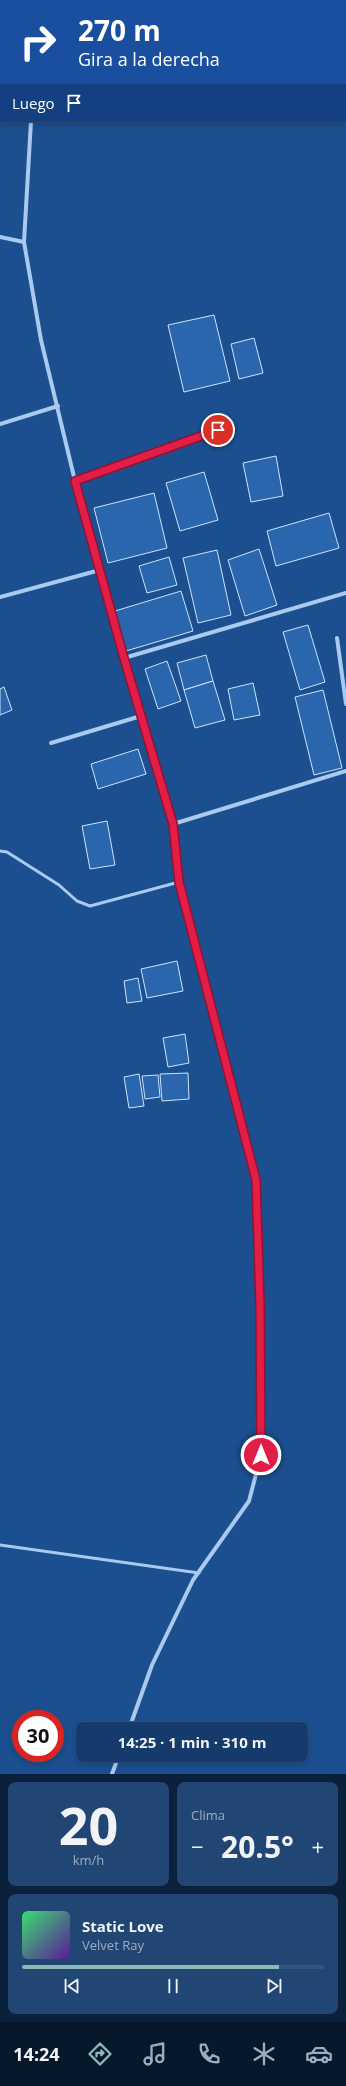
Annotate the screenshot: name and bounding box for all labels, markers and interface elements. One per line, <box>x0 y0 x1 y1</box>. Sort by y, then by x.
text: 270 m <box>78 11 161 49</box>
icon: right <box>12 16 64 68</box>
text: Gira a la derecha <box>78 47 220 71</box>
icon: arrive <box>63 92 85 114</box>
text: Luego <box>12 93 55 113</box>
pin <box>201 413 235 447</box>
icon: arrive <box>207 419 229 441</box>
position arrow <box>240 1434 282 1476</box>
speed limit sign: 30 <box>12 1710 64 1762</box>
text: 14:25 · 1 min · 310 m <box>118 1732 266 1752</box>
text: 20 <box>59 1789 118 1860</box>
text: Clima <box>191 1806 225 1824</box>
text: 20.5° <box>221 1826 294 1867</box>
text: − <box>191 1831 204 1861</box>
text: + <box>311 1831 324 1861</box>
text: km/h <box>73 1851 104 1869</box>
text: Static Love <box>82 1916 164 1936</box>
text: Velvet Ray <box>82 1936 144 1954</box>
icon: previous <box>61 1975 83 1997</box>
icon: pause <box>162 1975 184 1997</box>
icon: next <box>263 1975 285 1997</box>
icon: directions <box>86 2040 114 2068</box>
icon: music <box>141 2040 169 2068</box>
icon: phone <box>195 2040 223 2068</box>
icon: climate <box>250 2040 278 2068</box>
icon: car <box>305 2040 333 2068</box>
text: 14:24 <box>13 2042 60 2066</box>

